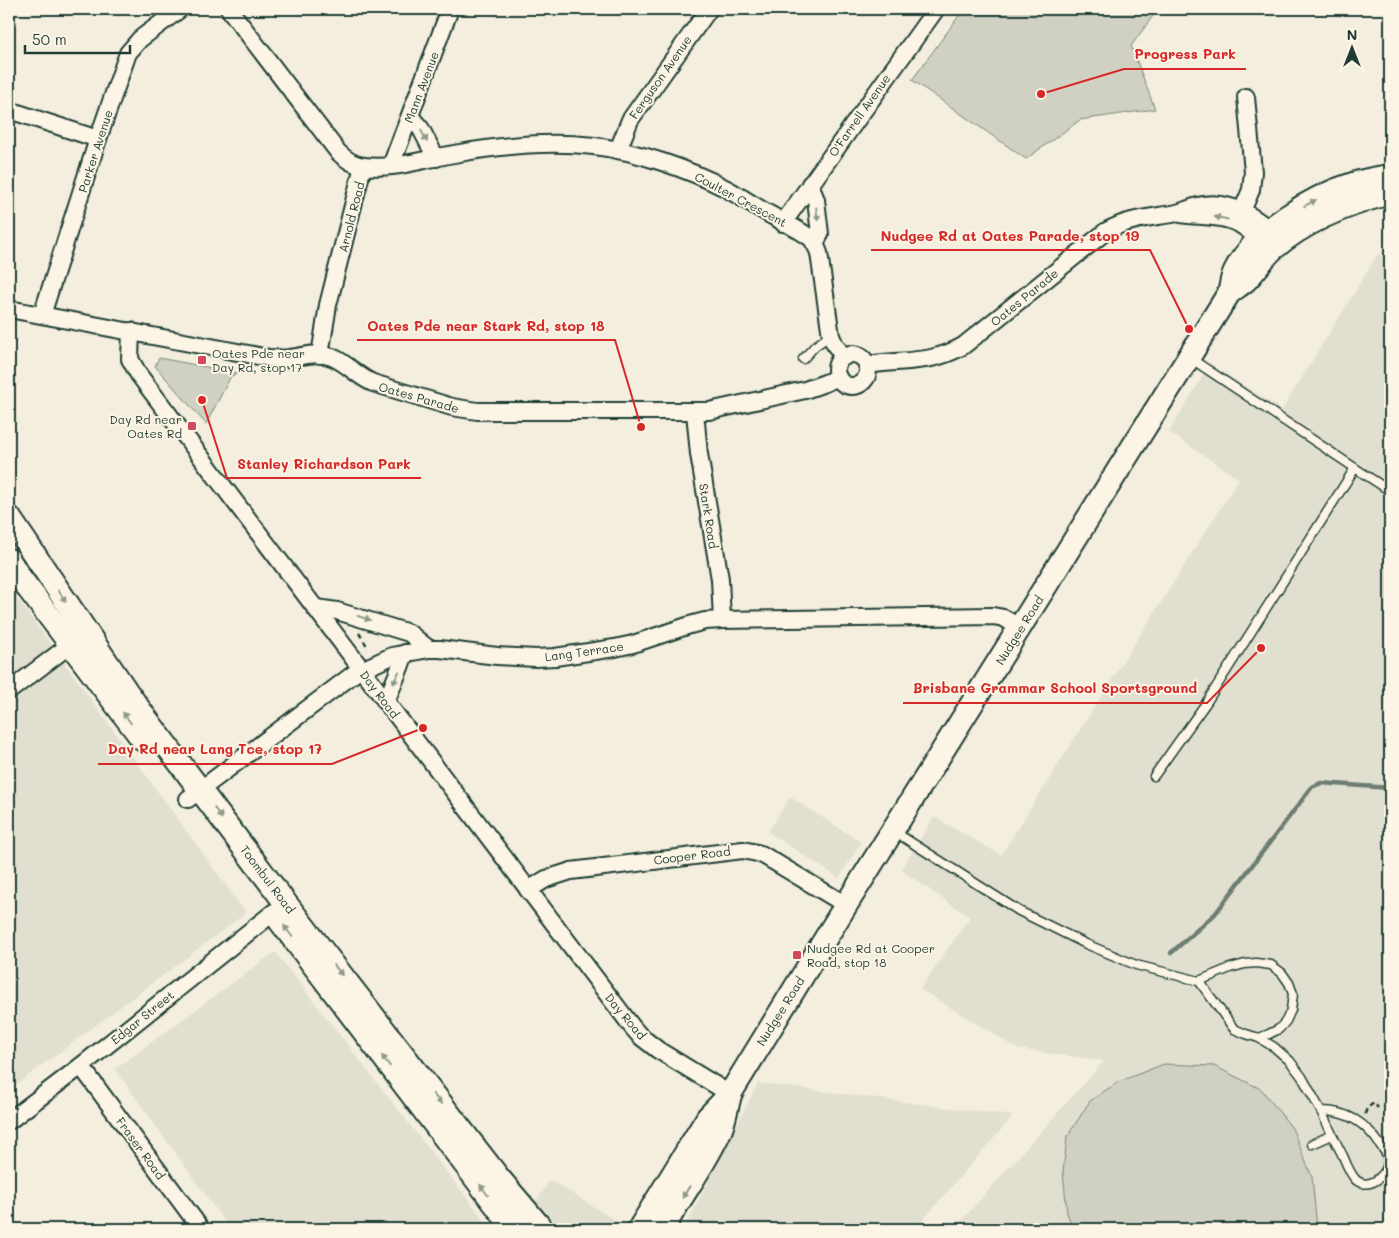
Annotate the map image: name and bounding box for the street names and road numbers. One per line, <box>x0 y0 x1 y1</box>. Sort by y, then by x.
street label: Ferguson Avenue <box>625 32 695 122</box>
street label: Mann Avenue <box>400 49 442 125</box>
street label: O'Farrell Avenue <box>825 71 893 159</box>
street label: Parker Avenue <box>74 108 116 194</box>
street label: Coulter Crescent <box>692 168 790 230</box>
street label: Arnold Road <box>334 180 368 254</box>
street label: Oates Parade <box>987 265 1061 329</box>
street label: Oates Parade <box>377 378 461 416</box>
street label: Stark Road <box>696 482 722 550</box>
street label: Nudgee Road <box>991 592 1047 668</box>
street label: Lang Terrace <box>544 638 624 664</box>
street label: Day Road <box>357 667 403 721</box>
street label: Toombul Road <box>237 842 299 917</box>
street label: Cooper Road <box>653 842 732 868</box>
street label: Nudgee Road <box>752 973 808 1049</box>
street label: Edgar Street <box>107 987 177 1047</box>
street label: Day Road <box>602 990 650 1043</box>
street label: Fraser Road <box>113 1114 169 1183</box>

